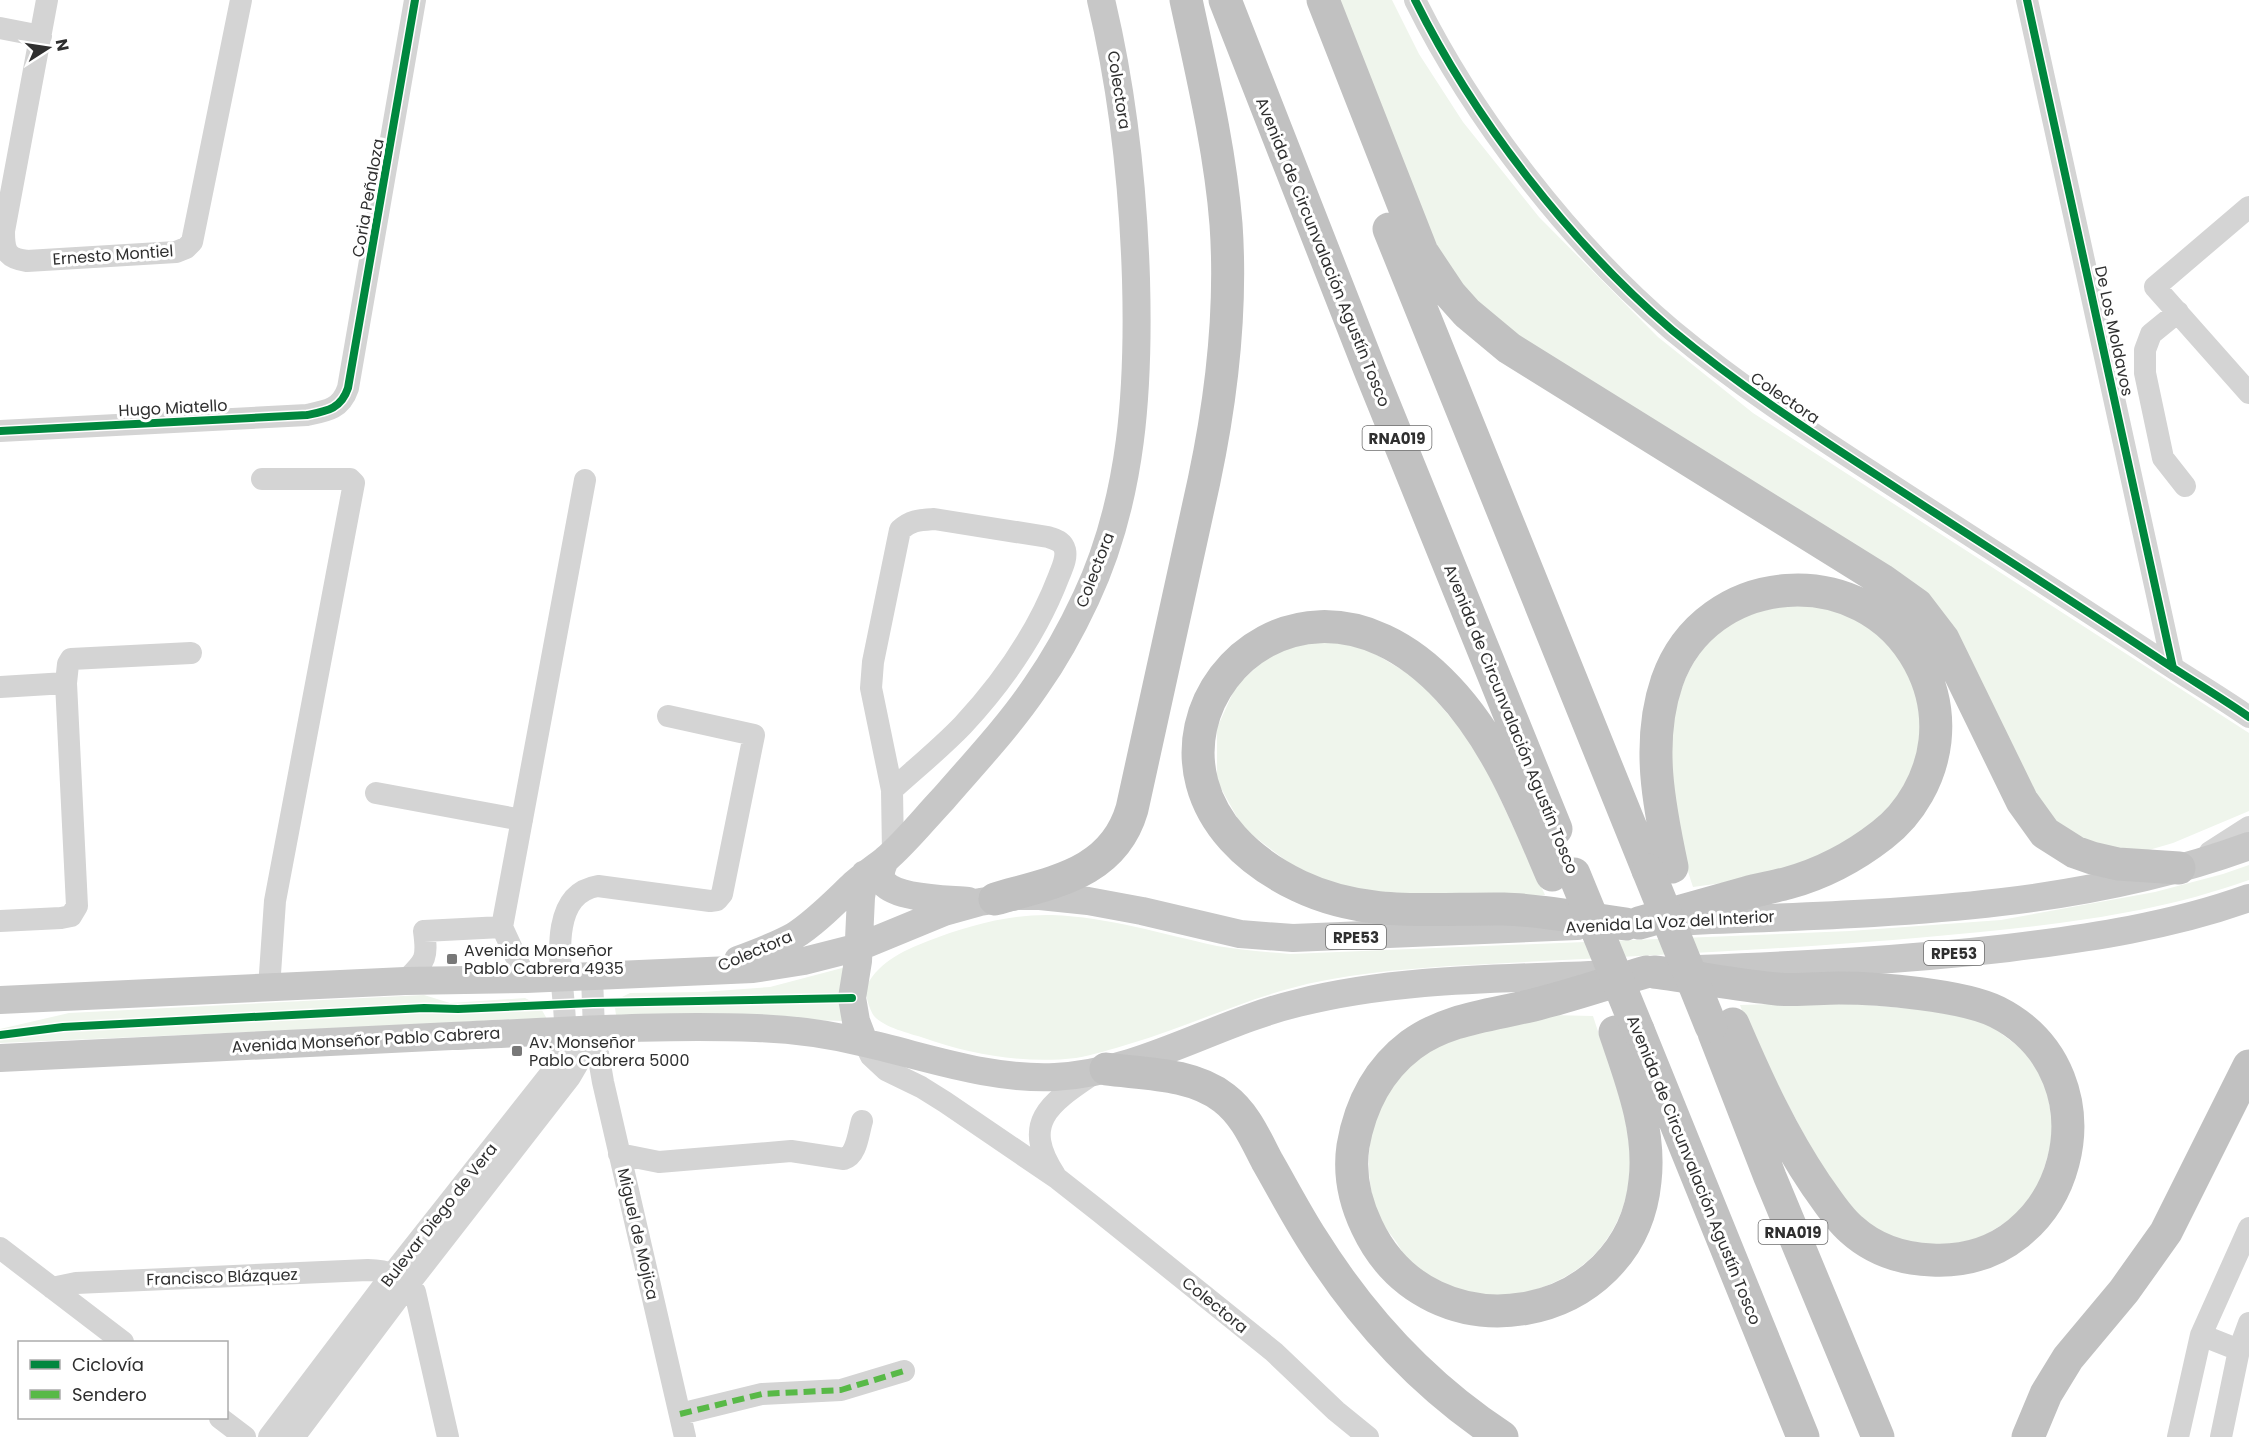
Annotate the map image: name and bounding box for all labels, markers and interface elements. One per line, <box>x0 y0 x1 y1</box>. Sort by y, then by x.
north arrow <box>18 18 78 78</box>
text: N <box>50 37 75 53</box>
street label: Colectora <box>1101 49 1137 131</box>
street label: Avenida de Circunvalación Agustín Tosco <box>1250 94 1396 410</box>
street label: Coria Peñaloza <box>346 137 390 259</box>
street label: Ernesto Montiel <box>52 239 174 271</box>
street label: De Los Moldavos <box>2089 264 2139 398</box>
street label: Colectora <box>1746 366 1824 430</box>
street label: Hugo Miatello <box>118 394 228 422</box>
road number: RNA019 <box>1362 426 1432 450</box>
street label: Colectora <box>1070 529 1120 611</box>
street label: Avenida de Circunvalación Agustín Tosco <box>1438 561 1584 877</box>
street label: Avenida La Voz del Interior <box>1565 905 1775 939</box>
street label: Colectora <box>714 925 796 977</box>
road number: RPE53 <box>1326 925 1386 949</box>
place label: Avenida Monseñor Pablo Cabrera 4935 <box>464 939 624 980</box>
road number: RPE53 <box>1924 941 1984 965</box>
marker: Avenida Monseñor Pablo Cabrera 4935 <box>445 952 459 966</box>
street label: Avenida de Circunvalación Agustín Tosco <box>1621 1012 1767 1328</box>
street label: Avenida Monseñor Pablo Cabrera <box>231 1021 501 1059</box>
place label: Av. Monseñor Pablo Cabrera 5000 <box>529 1031 689 1072</box>
marker: Av. Monseñor Pablo Cabrera 5000 <box>510 1044 524 1058</box>
street label: Bulevar Diego de Vera <box>375 1138 503 1292</box>
street label: Miguel de Mojica <box>612 1166 664 1302</box>
road number: RNA019 <box>1758 1220 1828 1244</box>
street label: Francisco Blázquez <box>146 1263 298 1291</box>
street label: Colectora <box>1177 1271 1253 1339</box>
legend <box>18 1341 228 1419</box>
text: Ciclovía <box>72 1352 144 1377</box>
text: Sendero <box>72 1382 147 1407</box>

